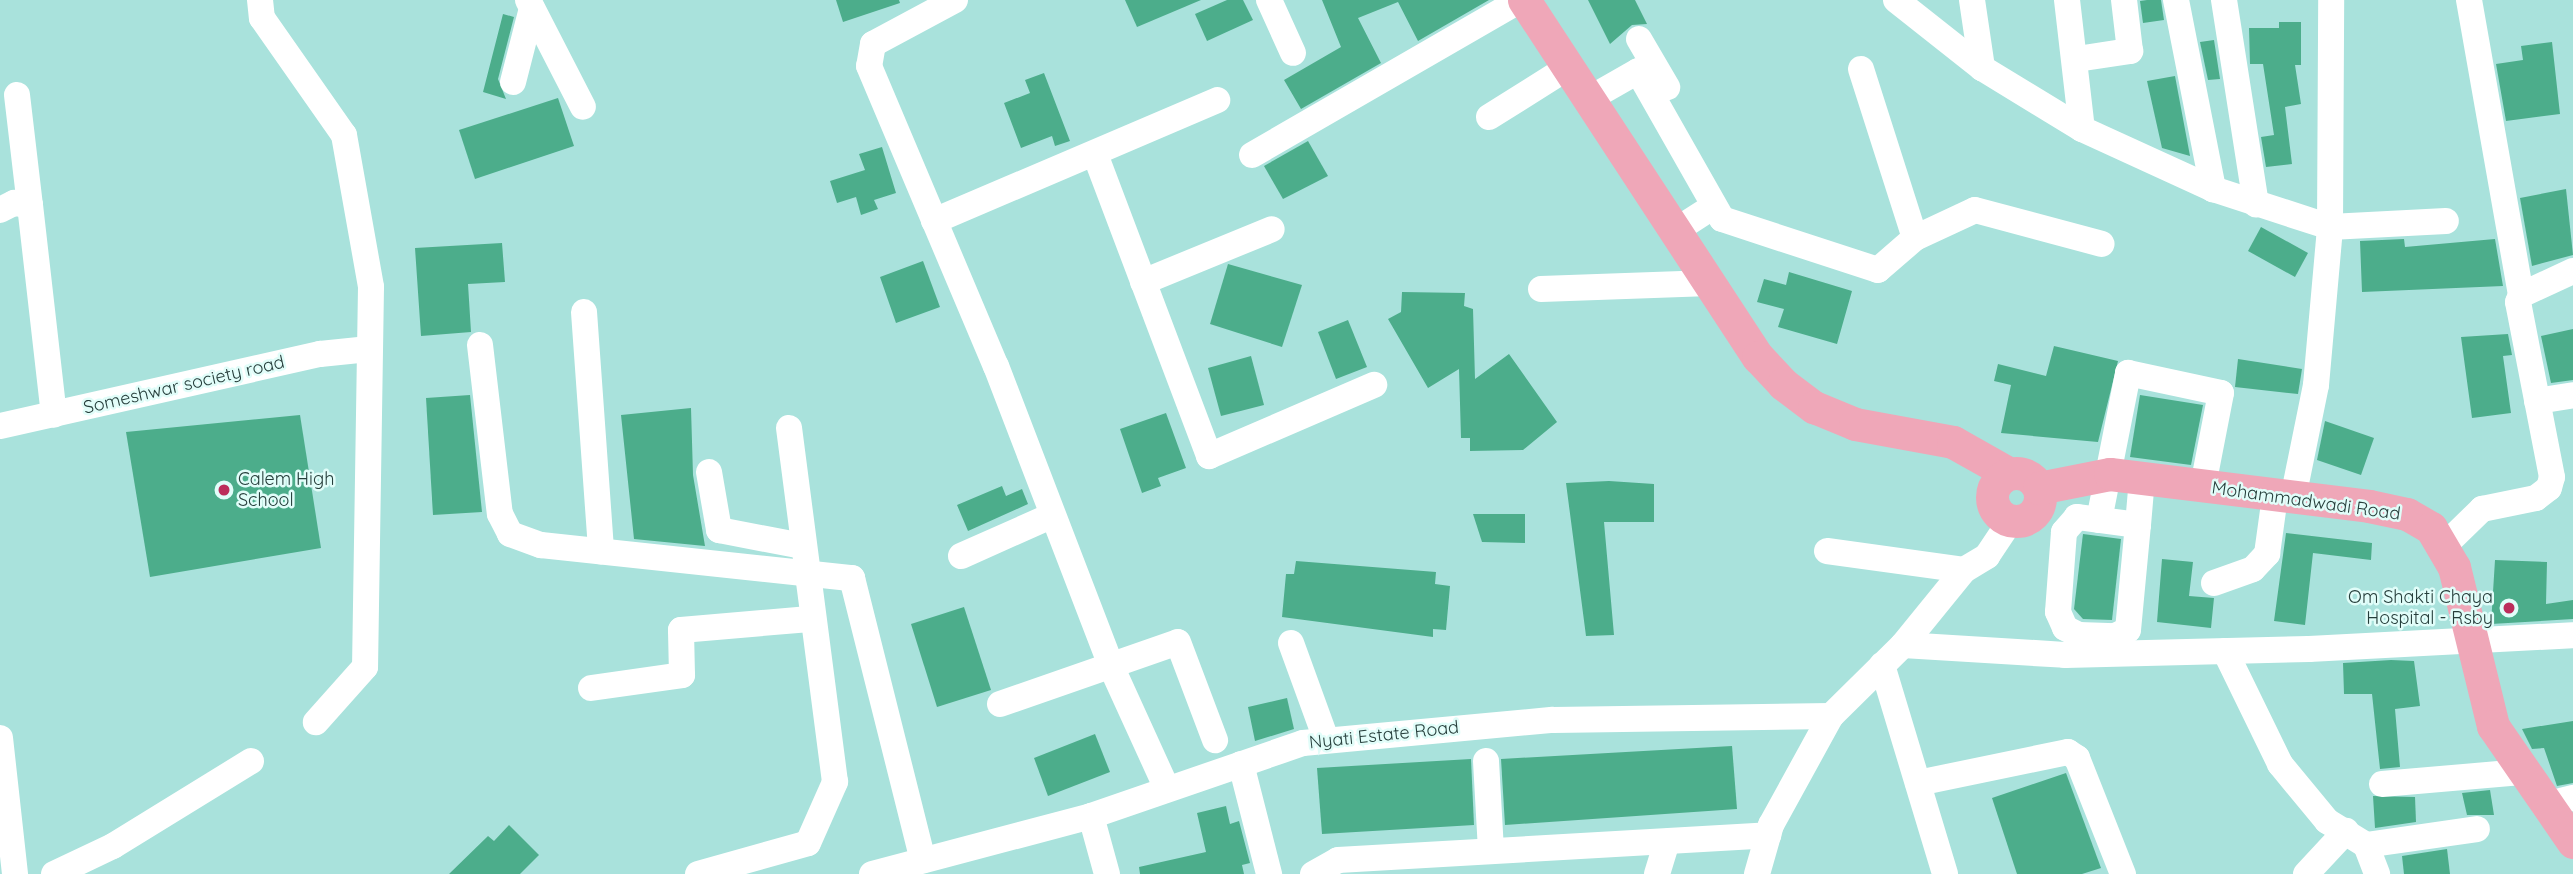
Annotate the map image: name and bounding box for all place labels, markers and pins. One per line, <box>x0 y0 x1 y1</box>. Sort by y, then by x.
place label: Calem High School <box>238 469 334 512</box>
marker: Calem High School <box>216 482 232 498</box>
place label: Om Shakti Chaya Hospital - Rsby <box>2348 587 2493 630</box>
marker: Om Shakti Chaya Hospital - Rsby <box>2499 598 2519 618</box>

